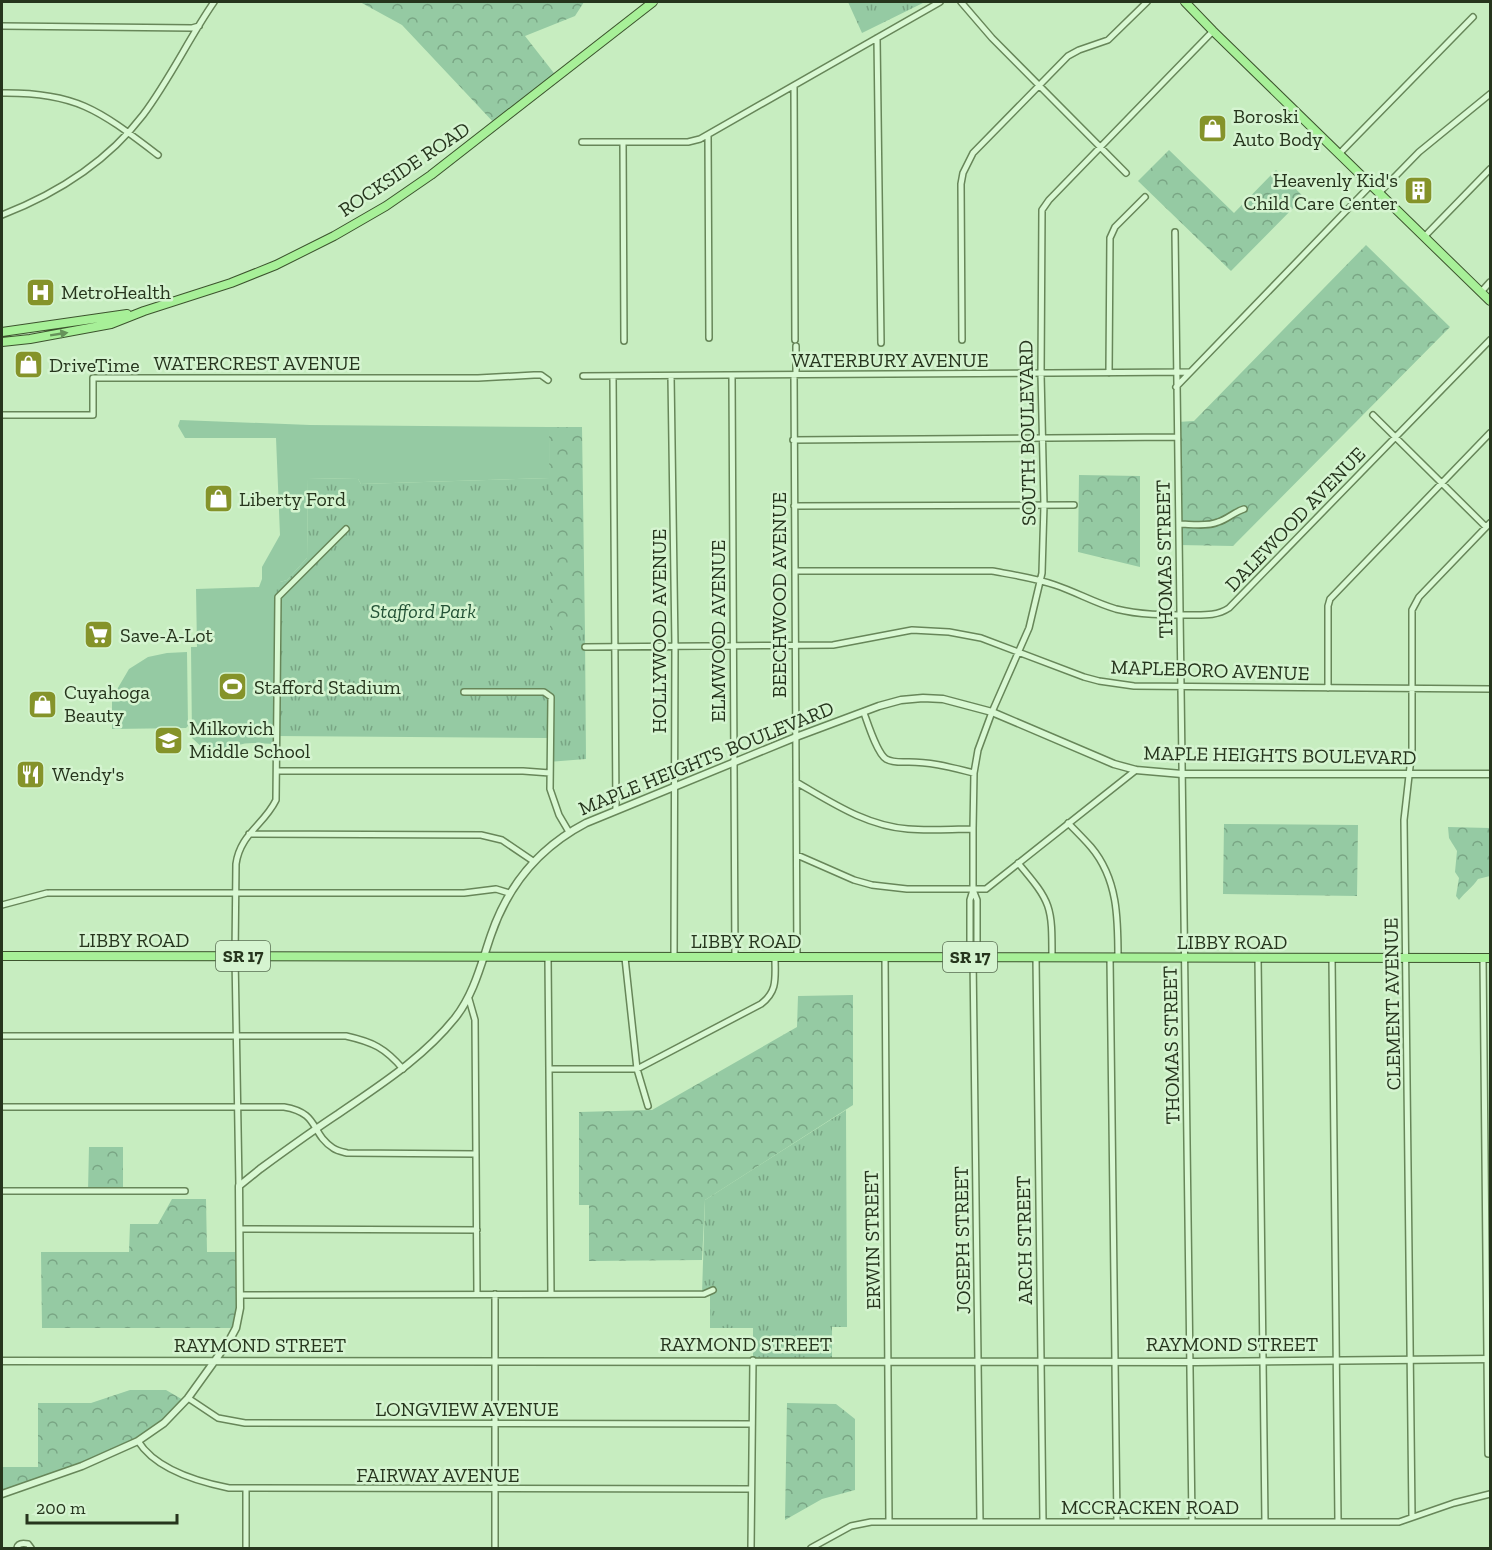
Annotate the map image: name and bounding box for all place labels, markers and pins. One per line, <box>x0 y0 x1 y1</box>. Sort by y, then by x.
place label: Boroski Auto Body <box>1233 104 1323 151</box>
shop icon: Boroski Auto Body <box>1196 112 1228 144</box>
place label: Heavenly Kid's Child Care Center <box>1244 168 1398 215</box>
building icon: Heavenly Kid's Child Care Center <box>1403 175 1435 207</box>
hospital icon: MetroHealth <box>24 276 56 308</box>
place label: MetroHealth <box>61 280 172 304</box>
shop icon: DriveTime <box>12 349 44 381</box>
place label: DriveTime <box>49 353 140 377</box>
shop icon: Liberty Ford <box>202 483 234 515</box>
place label: Liberty Ford <box>239 487 346 511</box>
supermarket icon: Save-A-Lot <box>83 619 115 651</box>
place label: Save-A-Lot <box>120 623 213 647</box>
sports icon: Stafford Stadium <box>217 671 249 703</box>
place label: Stafford Stadium <box>254 675 402 699</box>
place label: Cuyahoga Beauty <box>64 680 150 727</box>
shop icon: Cuyahoga Beauty <box>27 688 59 720</box>
place label: Milkovich Middle School <box>189 716 310 763</box>
school or university icon: Milkovich Middle School <box>152 724 184 756</box>
restaurant icon: Wendy's <box>15 758 47 790</box>
place label: Wendy's <box>52 762 124 786</box>

